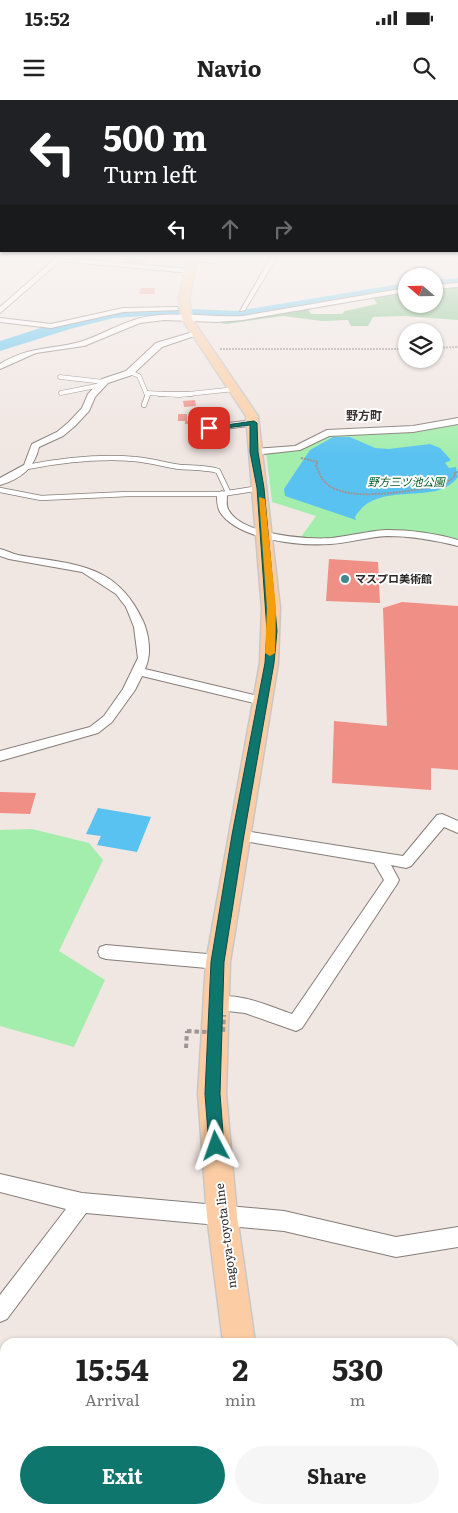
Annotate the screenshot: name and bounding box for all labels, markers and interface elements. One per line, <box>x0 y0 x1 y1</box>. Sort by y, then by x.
text: 15:52 <box>25 4 70 32</box>
text: Navio <box>197 51 261 84</box>
icon: menu <box>20 54 48 82</box>
icon: search <box>410 54 438 82</box>
text: 500 m <box>103 110 207 162</box>
icon: left <box>20 120 85 185</box>
text: Turn left <box>103 157 197 190</box>
icon: left <box>163 215 191 243</box>
icon: ahead <box>216 215 244 243</box>
icon: right <box>269 215 297 243</box>
north arrow <box>398 268 442 312</box>
map controls <box>398 268 443 368</box>
button: layers <box>398 323 443 368</box>
district label: 野方町 <box>346 406 382 424</box>
pin <box>188 407 230 449</box>
icon: arrive <box>195 414 223 442</box>
park label: 野方三ツ池公園 <box>368 473 446 489</box>
place label: マスプロ美術館 <box>355 570 432 586</box>
marker: マスプロ美術館 <box>339 573 351 585</box>
position arrow <box>189 1119 241 1171</box>
street label: nagoya-toyota line <box>210 1182 240 1290</box>
text: 15:54 <box>76 1346 149 1390</box>
text: 2 <box>232 1346 248 1390</box>
text: 530 <box>332 1346 383 1390</box>
text: Arrival <box>85 1387 140 1411</box>
text: min <box>225 1387 256 1411</box>
text: m <box>350 1387 365 1411</box>
button: Exit <box>20 1446 225 1504</box>
button: Share <box>235 1446 439 1504</box>

